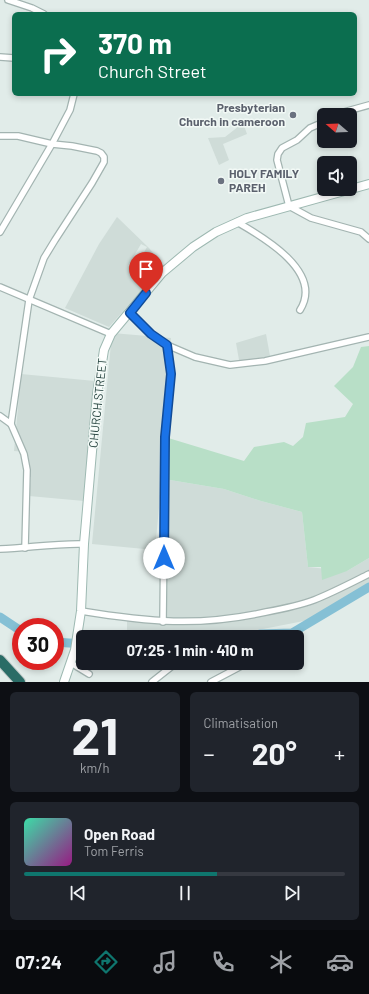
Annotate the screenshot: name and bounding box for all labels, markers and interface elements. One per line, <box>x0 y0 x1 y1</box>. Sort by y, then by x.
text: 370 m <box>98 26 172 60</box>
icon: right <box>32 28 84 80</box>
text: Church Street <box>98 60 207 82</box>
place label: Presbyterian Church in cameroon <box>179 100 285 128</box>
north arrow <box>317 108 357 148</box>
map controls <box>317 108 357 196</box>
marker: Presbyterian Church in cameroon <box>288 110 298 120</box>
button: sound <box>317 156 357 196</box>
place label: HOLY FAMILY PAREH <box>229 166 300 194</box>
marker: HOLY FAMILY PAREH <box>216 176 226 186</box>
pin <box>129 252 163 293</box>
icon: arrive <box>135 258 157 280</box>
street label: CHURCH STREET <box>85 357 109 448</box>
position arrow <box>143 537 185 579</box>
speed limit sign: 30 <box>12 618 64 670</box>
text: 07:25 · 1 min · 410 m <box>127 641 253 659</box>
text: 21 <box>71 703 118 765</box>
text: Climatisation <box>204 715 278 731</box>
text: 20° <box>252 735 297 771</box>
text: − <box>204 740 215 766</box>
text: + <box>334 740 345 766</box>
text: km/h <box>80 760 109 776</box>
text: Open Road <box>84 825 155 843</box>
text: Tom Ferris <box>84 843 144 859</box>
icon: previous <box>67 882 89 904</box>
icon: pause <box>174 882 196 904</box>
icon: next <box>281 882 303 904</box>
icon: directions <box>92 948 120 976</box>
icon: music <box>151 948 179 976</box>
icon: phone <box>209 948 237 976</box>
icon: climate <box>267 948 295 976</box>
icon: car <box>326 948 354 976</box>
text: 07:24 <box>15 951 62 973</box>

